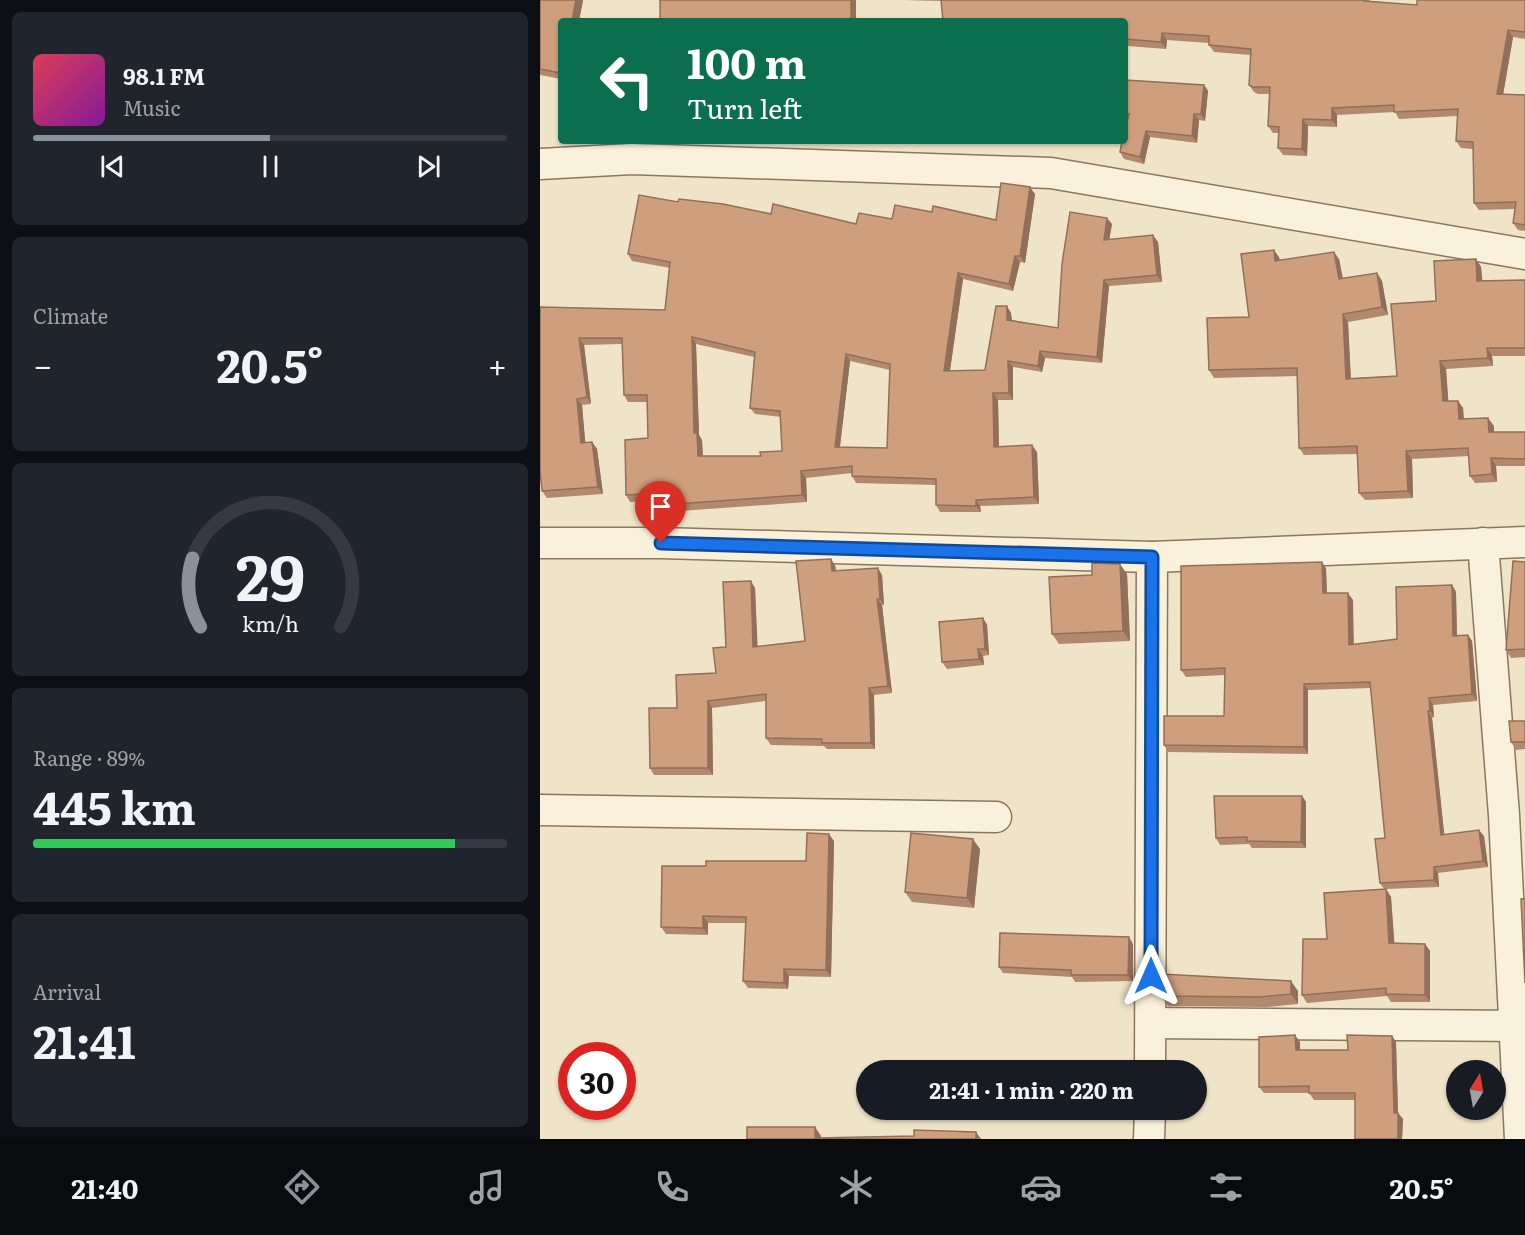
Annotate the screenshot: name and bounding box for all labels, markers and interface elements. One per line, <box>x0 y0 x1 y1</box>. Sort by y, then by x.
text: 100 m <box>687 30 806 92</box>
icon: left <box>588 42 666 120</box>
text: 98.1 FM <box>123 59 205 92</box>
text: Turn left <box>687 87 802 127</box>
text: Music <box>123 92 180 122</box>
icon: previous <box>96 150 129 183</box>
icon: pause <box>254 150 287 183</box>
icon: next <box>412 150 445 183</box>
text: Climate <box>33 300 108 330</box>
text: 20.5° <box>216 330 324 397</box>
text: − <box>33 339 52 388</box>
text: + <box>488 339 507 388</box>
pin <box>635 481 686 543</box>
icon: arrive <box>644 490 677 523</box>
text: 29 <box>235 528 305 620</box>
text: km/h <box>241 607 299 639</box>
text: Range · 89% <box>33 742 145 772</box>
text: 445 km <box>33 772 196 839</box>
position arrow <box>1119 944 1183 1008</box>
text: Arrival <box>33 976 101 1006</box>
text: 21:41 <box>33 1006 136 1073</box>
speed limit sign: 30 <box>558 1042 636 1120</box>
north arrow <box>1446 1060 1506 1120</box>
map controls <box>1446 1060 1506 1120</box>
text: 21:41 · 1 min · 220 m <box>929 1073 1134 1106</box>
icon: directions <box>281 1166 323 1208</box>
icon: music <box>466 1166 508 1208</box>
icon: phone <box>651 1166 693 1208</box>
icon: climate <box>835 1166 877 1208</box>
icon: car <box>1020 1166 1062 1208</box>
icon: filters <box>1205 1166 1247 1208</box>
text: 21:40 <box>71 1167 138 1207</box>
text: 20.5° <box>1389 1167 1454 1207</box>

